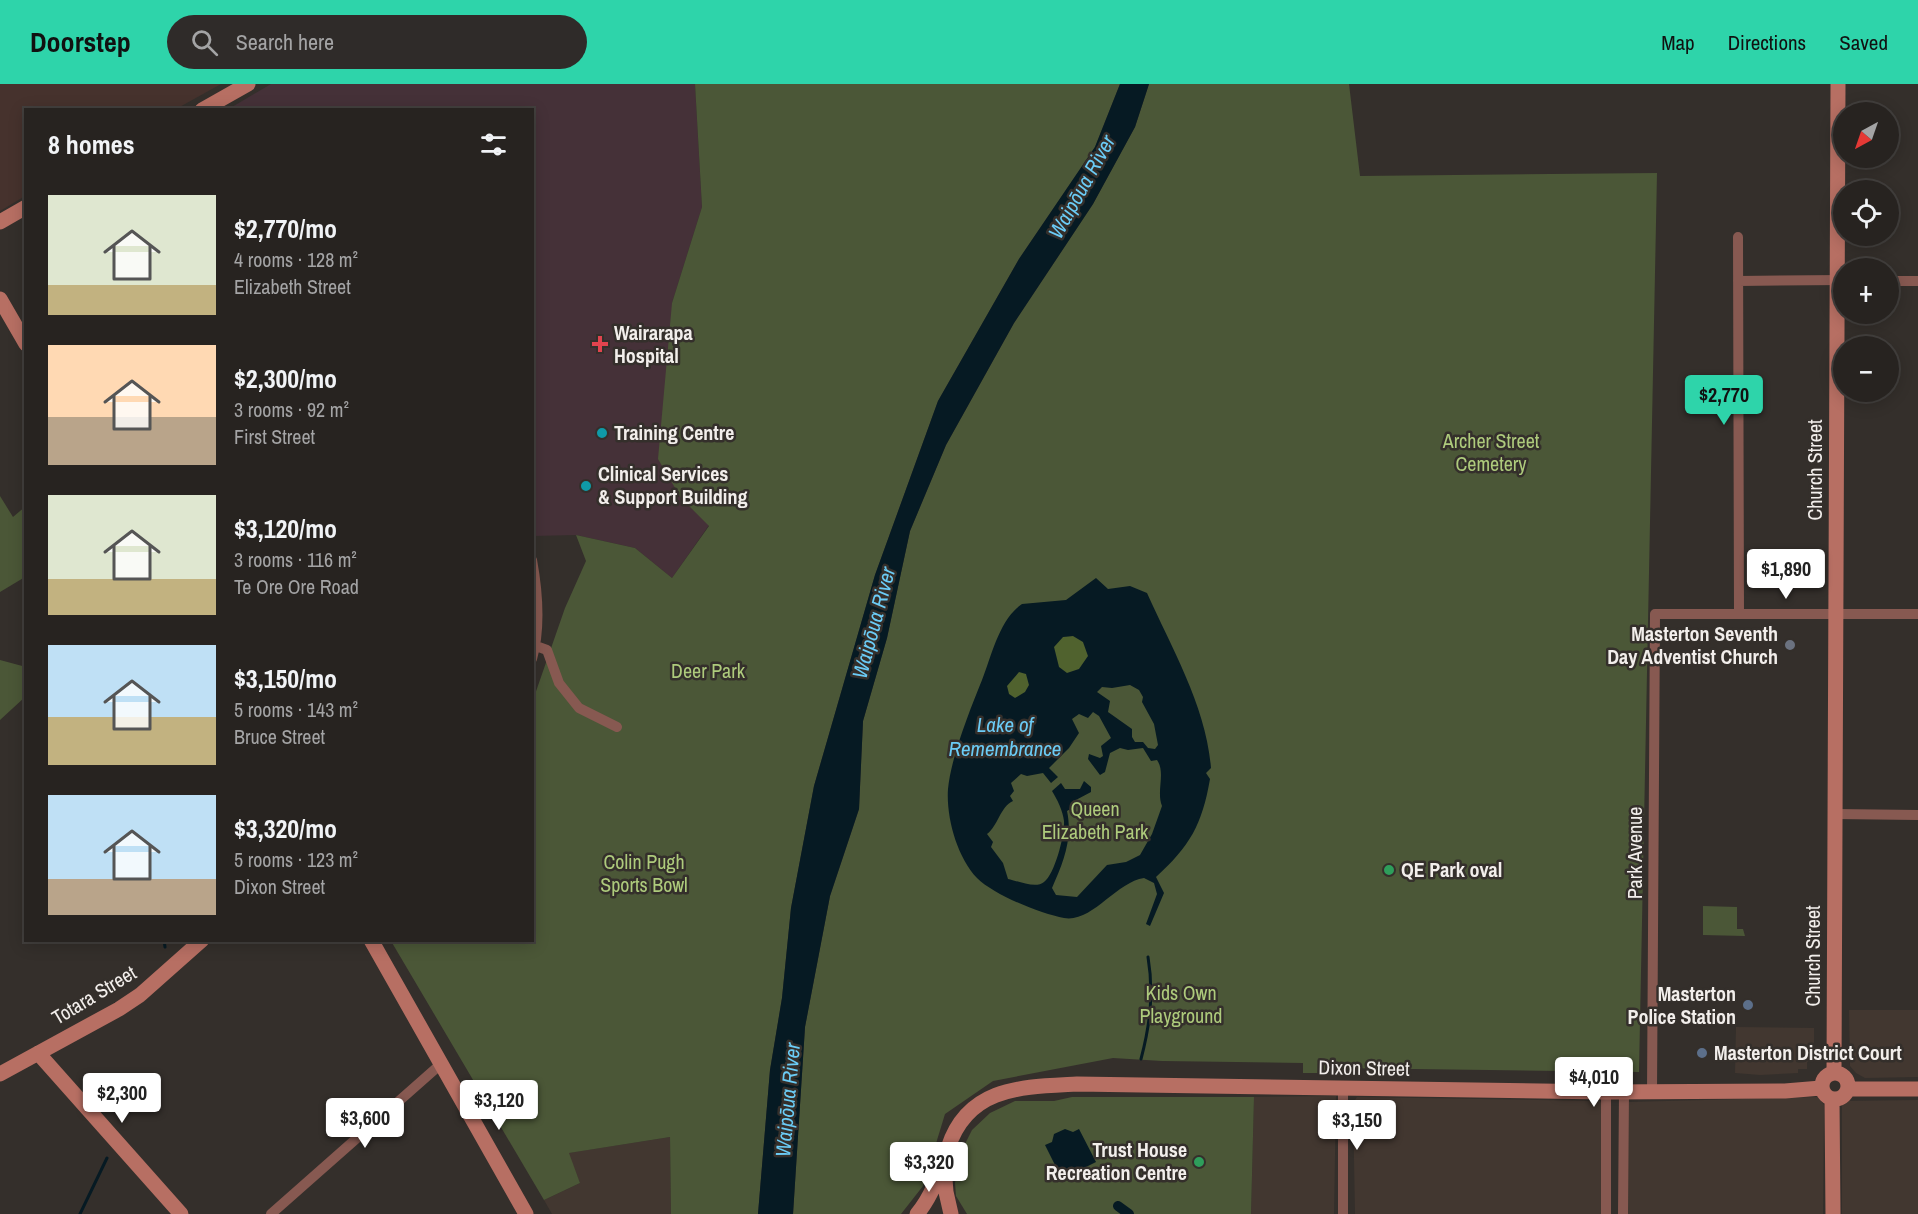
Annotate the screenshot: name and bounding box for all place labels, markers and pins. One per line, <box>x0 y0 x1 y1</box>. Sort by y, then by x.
place label: Wairarapa Hospital <box>614 319 693 369</box>
marker: Wairarapa Hospital <box>591 335 609 353</box>
pin: $2,770 <box>1675 375 1773 426</box>
place label: Training Centre <box>614 419 734 446</box>
marker: Training Centre <box>595 426 609 440</box>
place label: Clinical Services & Support Building <box>598 460 747 510</box>
marker: Clinical Services & Support Building <box>579 479 593 493</box>
pin: $1,890 <box>1737 549 1835 600</box>
place label: Masterton Seventh Day Adventist Church <box>1607 620 1778 670</box>
marker: Masterton Seventh Day Adventist Church <box>1783 638 1797 652</box>
place label: QE Park oval <box>1401 856 1502 883</box>
marker: QE Park oval <box>1382 863 1396 877</box>
place label: Masterton Police Station <box>1628 980 1736 1030</box>
marker: Masterton Police Station <box>1741 998 1755 1012</box>
place label: Masterton District Court <box>1714 1039 1902 1066</box>
marker: Masterton District Court <box>1695 1046 1709 1060</box>
pin: $4,010 <box>1545 1057 1643 1108</box>
pin: $2,300 <box>73 1073 171 1124</box>
pin: $3,120 <box>450 1080 548 1131</box>
pin: $3,600 <box>316 1098 414 1149</box>
pin: $3,150 <box>1308 1100 1406 1151</box>
place label: Trust House Recreation Centre <box>1046 1136 1187 1186</box>
pin: $3,320 <box>880 1142 978 1193</box>
marker: Trust House Recreation Centre <box>1192 1155 1206 1169</box>

